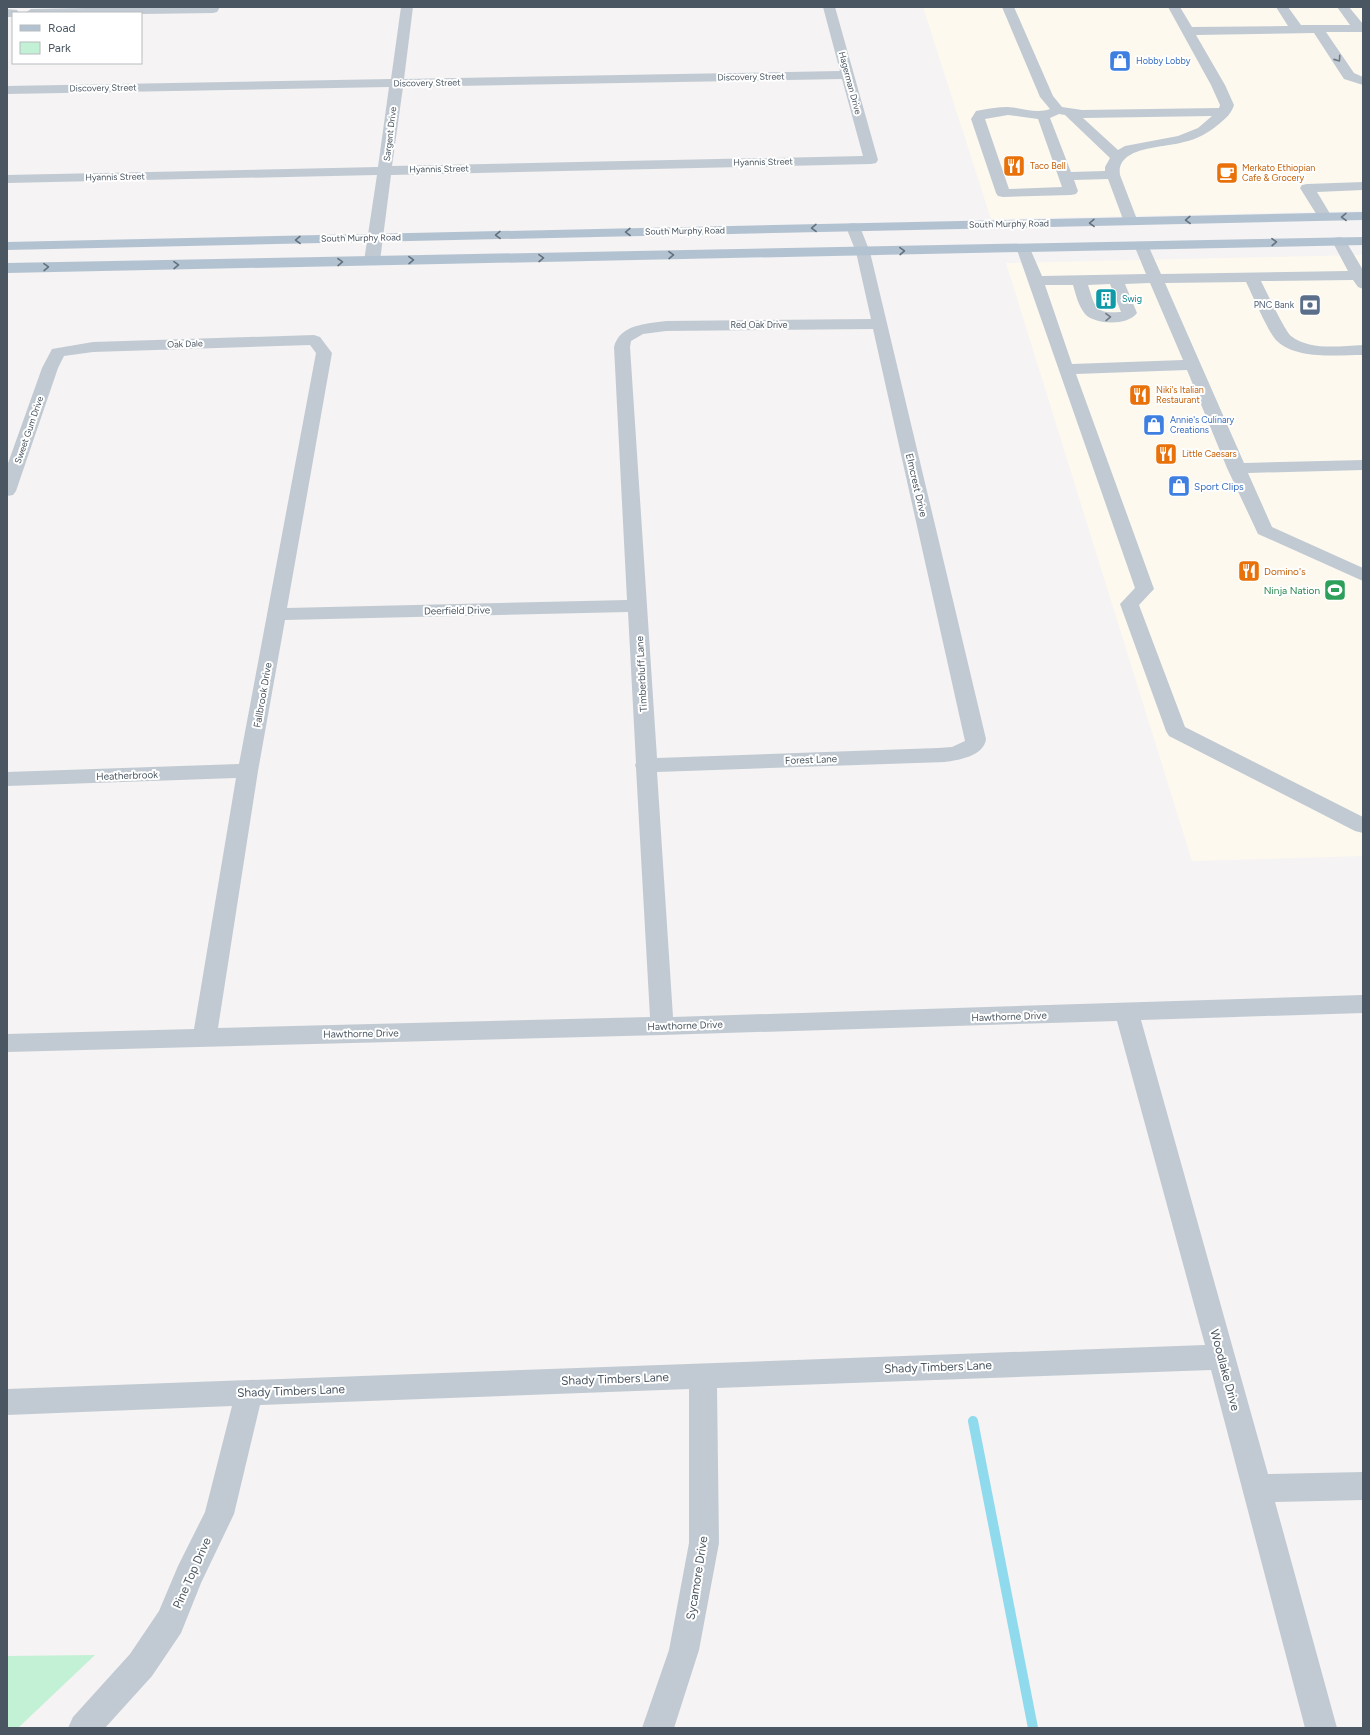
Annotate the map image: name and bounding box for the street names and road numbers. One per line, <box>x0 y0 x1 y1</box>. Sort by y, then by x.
street label: Hagerman Drive <box>837 50 864 116</box>
street label: Discovery Street <box>717 70 785 83</box>
street label: Discovery Street <box>393 76 461 89</box>
street label: Discovery Street <box>69 81 137 94</box>
street label: Sargent Drive <box>381 106 398 162</box>
street label: Hyannis Street <box>733 155 794 168</box>
street label: Hyannis Street <box>409 162 470 175</box>
street label: Hyannis Street <box>85 170 146 183</box>
street label: South Murphy Road <box>969 217 1049 230</box>
street label: South Murphy Road <box>645 224 725 237</box>
street label: South Murphy Road <box>321 231 401 244</box>
street label: Red Oak Drive <box>730 319 788 330</box>
street label: Oak Dale <box>167 337 203 350</box>
street label: Sweet Gum Drive <box>12 395 45 465</box>
street label: Elmcrest Drive <box>903 452 930 519</box>
street label: Deerfield Drive <box>424 603 491 618</box>
street label: Timberbluff Lane <box>633 635 650 712</box>
street label: Fallbrook Drive <box>250 661 275 729</box>
street label: Forest Lane <box>785 752 838 767</box>
street label: Heatherbrook <box>96 768 158 783</box>
street label: Hawthorne Drive <box>971 1009 1048 1024</box>
street label: Hawthorne Drive <box>647 1018 724 1033</box>
street label: Hawthorne Drive <box>323 1026 399 1041</box>
street label: Woodlake Drive <box>1207 1328 1243 1413</box>
street label: Shady Timbers Lane <box>884 1358 993 1376</box>
street label: Shady Timbers Lane <box>561 1370 670 1388</box>
street label: Shady Timbers Lane <box>237 1382 346 1400</box>
street label: Pine Top Drive <box>170 1535 214 1611</box>
street label: Sycamore Drive <box>683 1535 711 1621</box>

